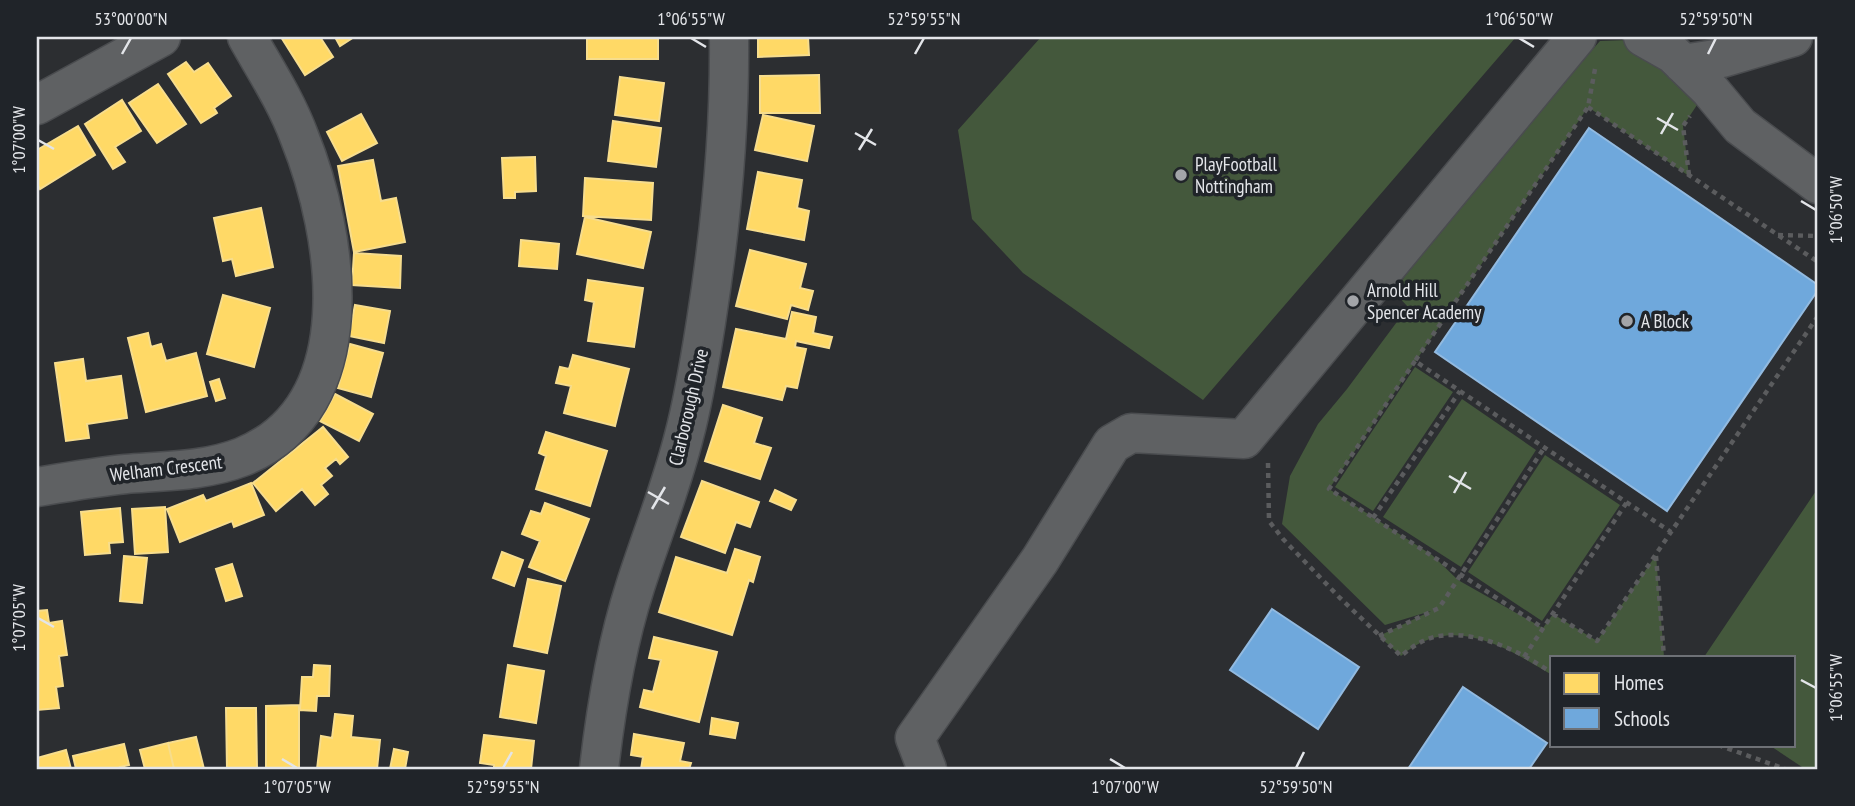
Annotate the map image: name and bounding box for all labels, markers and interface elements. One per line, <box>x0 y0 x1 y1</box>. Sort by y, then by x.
text: 53°00'00"N <box>95 7 167 30</box>
text: 1°06'55"W <box>657 7 725 30</box>
text: 52°59'55"N <box>888 7 960 30</box>
text: 1°06'50"W <box>1485 7 1553 30</box>
text: 52°59'50"N <box>1680 7 1752 30</box>
text: 1°07'00"W <box>7 106 30 174</box>
place label: PlayFootball Nottingham <box>1195 152 1278 198</box>
marker: PlayFootball Nottingham <box>1173 167 1189 183</box>
text: 1°06'50"W <box>1824 176 1847 244</box>
place label: Arnold Hill Spencer Academy <box>1367 278 1482 324</box>
marker: Arnold Hill Spencer Academy <box>1345 293 1361 309</box>
place label: A Block <box>1641 309 1690 333</box>
marker: A Block <box>1619 313 1635 329</box>
street label: Clarborough Drive <box>663 346 713 468</box>
street label: Welham Crescent <box>109 449 224 487</box>
text: 1°07'05"W <box>7 584 30 652</box>
text: 1°06'55"W <box>1824 654 1847 722</box>
legend <box>1550 656 1796 746</box>
text: Homes <box>1614 669 1664 696</box>
text: Schools <box>1614 705 1670 732</box>
text: 1°07'05"W <box>263 775 331 798</box>
text: 52°59'55"N <box>467 775 539 798</box>
text: 1°07'00"W <box>1091 775 1159 798</box>
text: 52°59'50"N <box>1260 775 1332 798</box>

